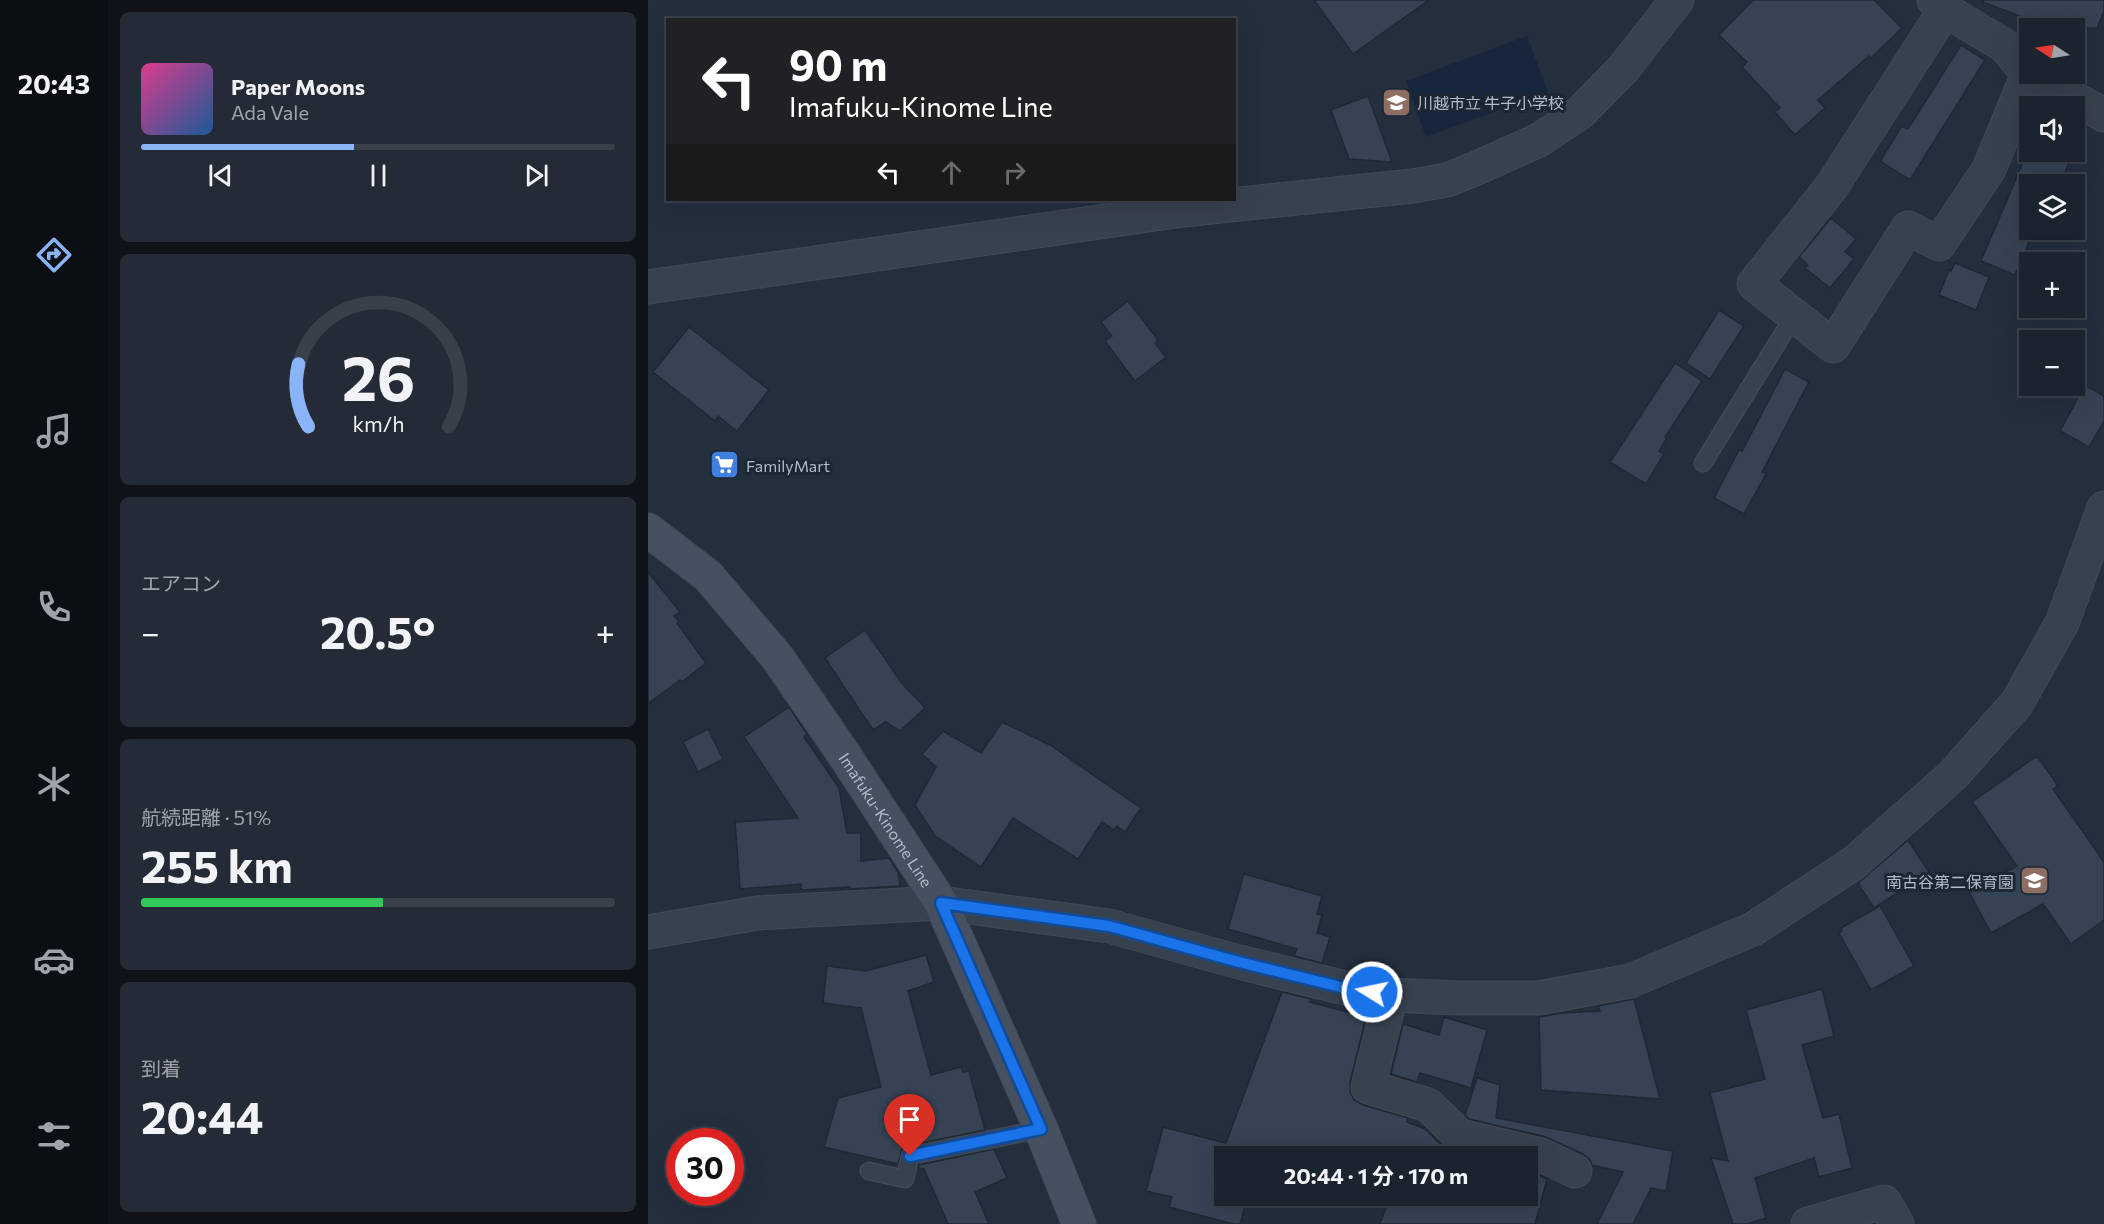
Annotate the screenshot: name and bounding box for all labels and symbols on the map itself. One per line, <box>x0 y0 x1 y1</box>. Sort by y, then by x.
north arrow <box>2019 18 2085 84</box>
school or university icon: 川越市立 牛子小学校 <box>1380 86 1412 118</box>
place label: 川越市立 牛子小学校 <box>1417 93 1564 112</box>
supermarket icon: FamilyMart <box>709 449 741 481</box>
place label: FamilyMart <box>746 456 831 475</box>
street label: Imafuku-Kinome Line <box>836 749 937 890</box>
school or university icon: 南古谷第二保育園 <box>2019 865 2051 897</box>
place label: 南古谷第二保育園 <box>1886 872 2014 891</box>
position arrow <box>1340 960 1404 1024</box>
pin <box>884 1094 935 1156</box>
speed limit sign: 30 <box>666 1128 744 1206</box>

